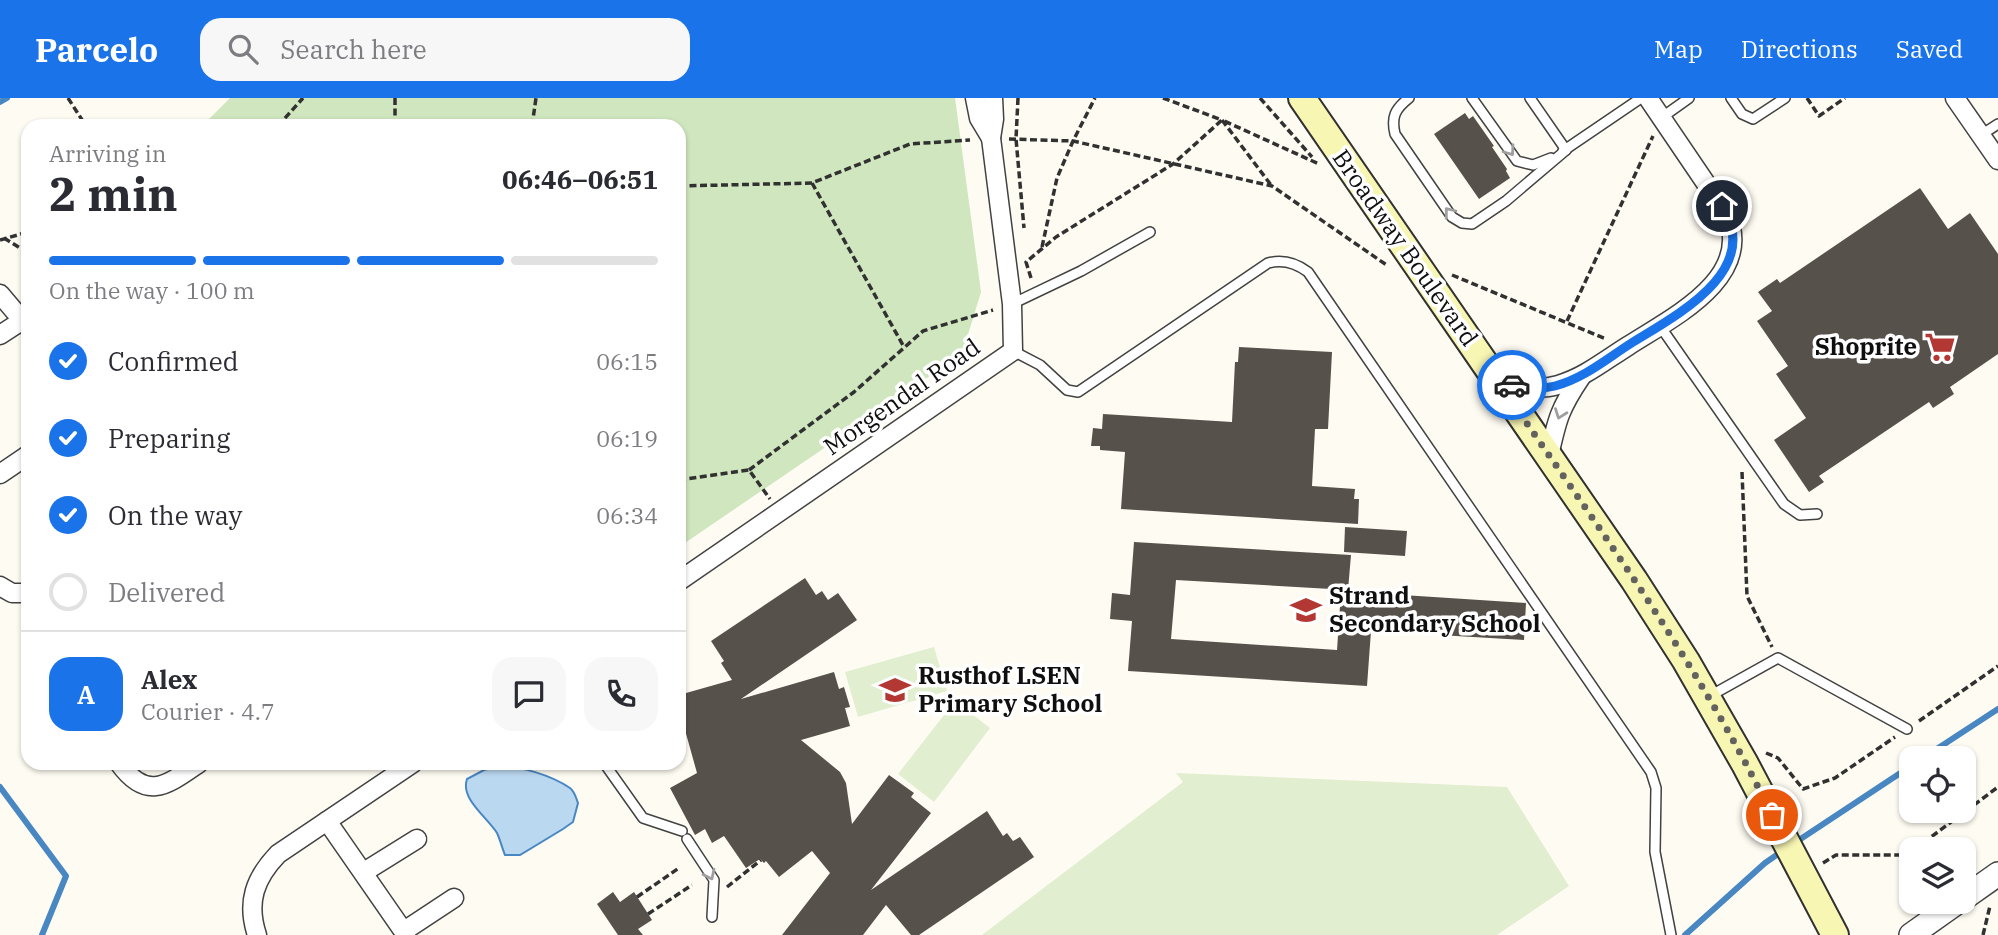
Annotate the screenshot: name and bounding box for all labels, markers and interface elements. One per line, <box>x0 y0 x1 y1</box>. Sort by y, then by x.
search box <box>200 18 690 81</box>
text: Parcelo <box>35 28 158 71</box>
icon: search <box>224 30 262 68</box>
text: Search here <box>280 32 427 66</box>
text: Map <box>1654 33 1703 65</box>
text: Directions <box>1741 33 1858 65</box>
text: Saved <box>1896 33 1963 65</box>
text: Arriving in <box>49 138 166 168</box>
street label: Broadway Boulevard <box>1326 143 1486 352</box>
one-way arrow <box>1502 143 1514 156</box>
text: 06:46–06:51 <box>502 162 658 196</box>
text: 2 min <box>49 164 178 224</box>
pin <box>1692 176 1752 236</box>
icon: home <box>1703 187 1741 225</box>
one-way arrow <box>1445 207 1458 219</box>
text: On the way · 100 m <box>49 275 255 305</box>
street label: Morgendal Road <box>817 330 986 462</box>
place label: Shoprite <box>1815 330 1917 362</box>
supermarket icon: Shoprite <box>1923 330 1957 364</box>
icon: check <box>49 342 87 380</box>
text: Confirmed <box>108 344 239 378</box>
text: 06:15 <box>596 346 658 376</box>
courier <box>1477 350 1547 420</box>
icon: car <box>1493 366 1531 404</box>
one-way arrow <box>1554 408 1568 420</box>
icon: check <box>49 419 87 457</box>
text: Preparing <box>108 421 230 455</box>
text: 06:19 <box>596 423 658 453</box>
icon: check <box>49 496 87 534</box>
text: On the way <box>108 498 242 532</box>
text: 06:34 <box>596 500 658 530</box>
text: Delivered <box>108 575 225 609</box>
place label: Strand Secondary School <box>1329 579 1541 639</box>
school or university icon: Strand Secondary School <box>1289 593 1323 627</box>
button: chat <box>492 657 566 731</box>
button: phone <box>584 657 658 731</box>
place label: Rusthof LSEN Primary School <box>918 659 1103 719</box>
text: Alex <box>141 662 197 696</box>
school or university icon: Rusthof LSEN Primary School <box>878 673 912 707</box>
text: A <box>77 677 95 711</box>
text: Courier · 4.7 <box>141 696 275 726</box>
map controls <box>1899 746 1976 914</box>
button: locate <box>1899 746 1976 823</box>
pin <box>1742 785 1802 845</box>
icon: bag <box>1753 796 1791 834</box>
button: layers <box>1899 837 1976 914</box>
one-way arrow <box>702 868 715 881</box>

